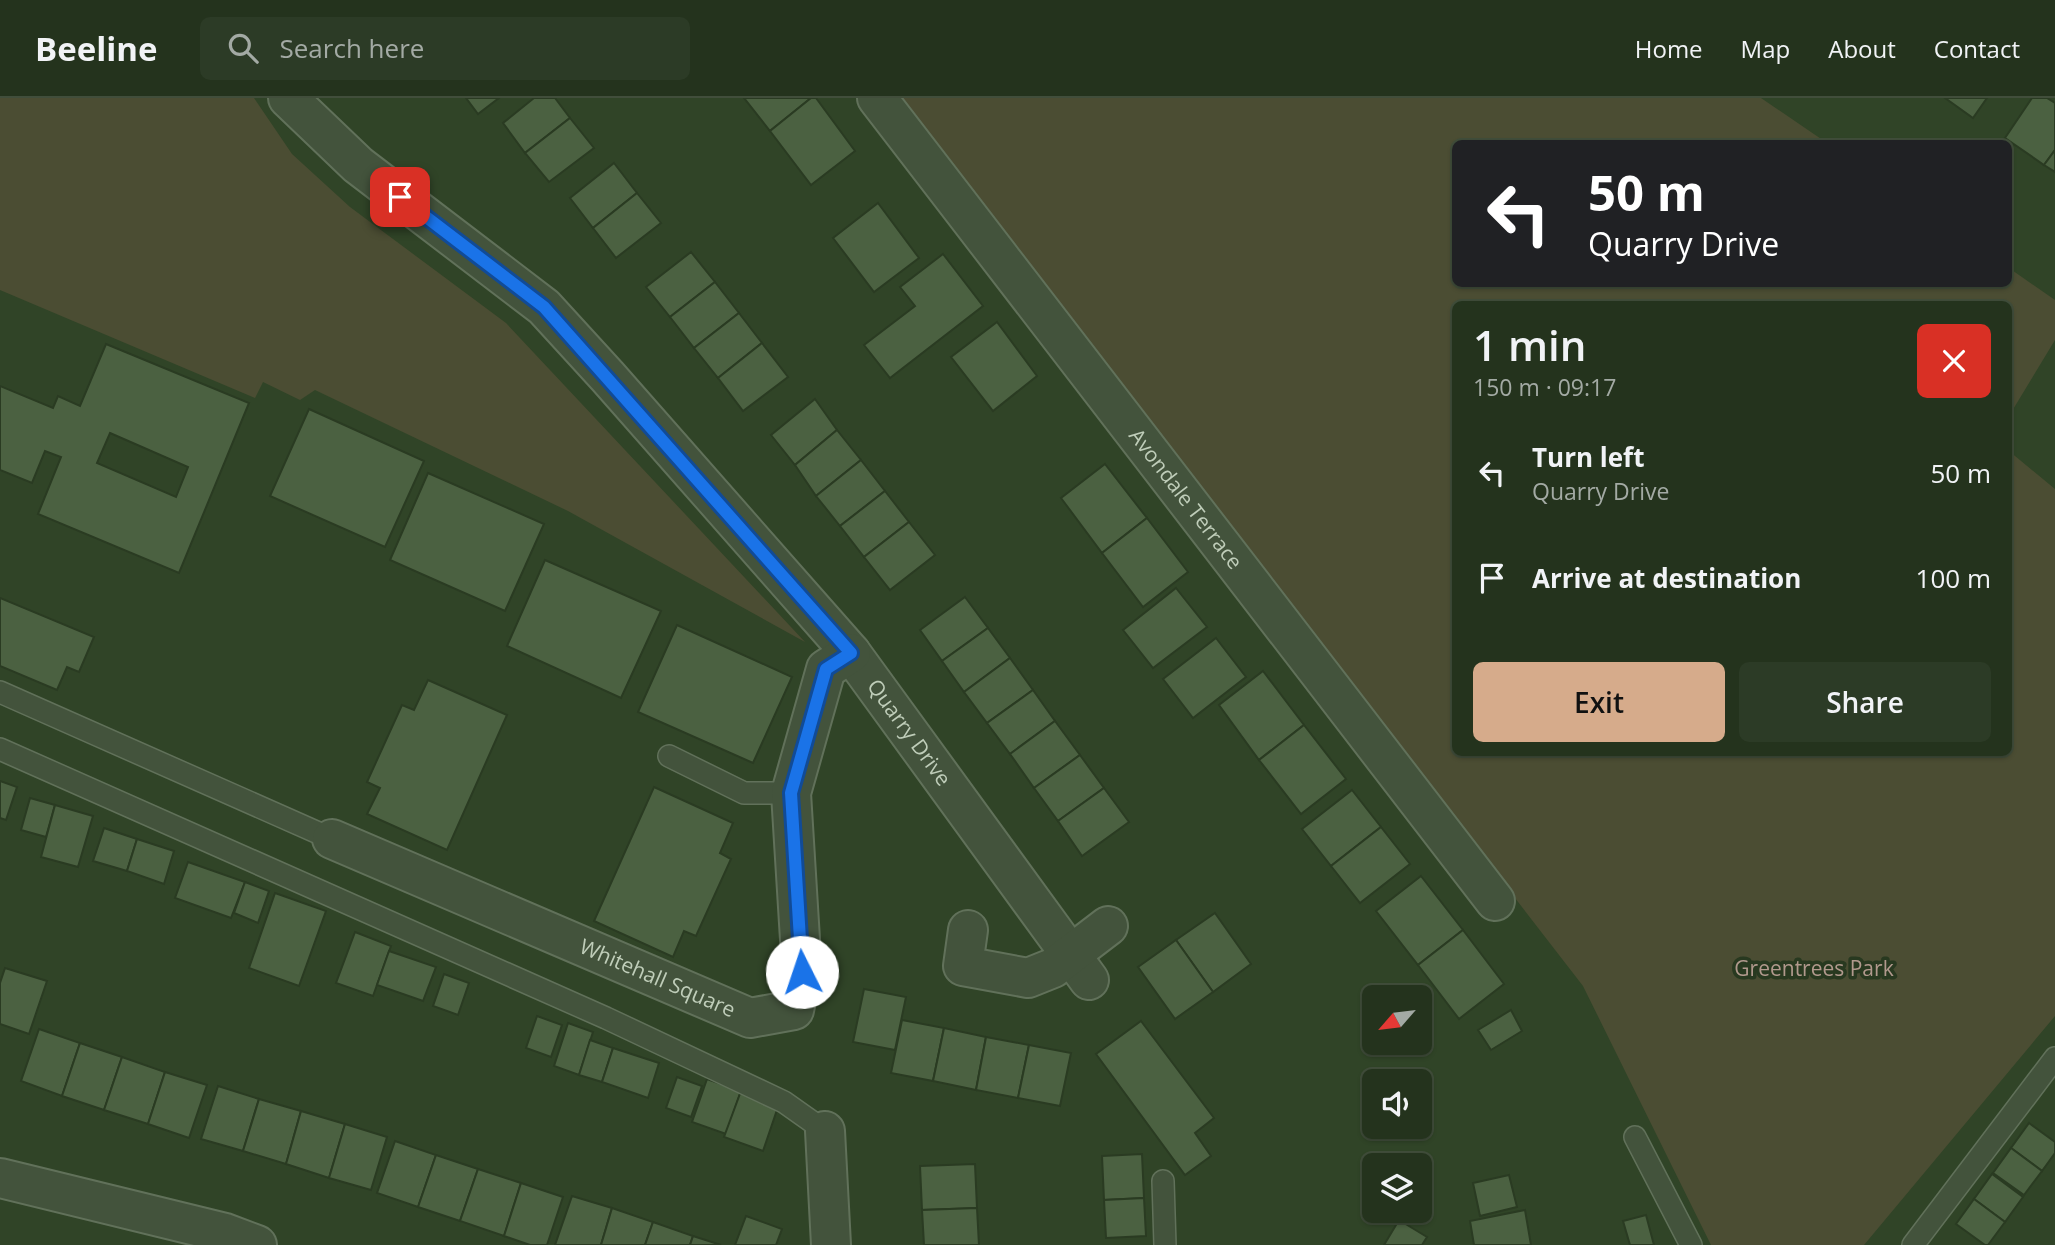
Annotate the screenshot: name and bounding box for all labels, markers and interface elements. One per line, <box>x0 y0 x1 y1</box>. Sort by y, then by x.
search box <box>200 17 690 80</box>
text: Beeline <box>35 26 158 71</box>
icon: search <box>224 29 262 67</box>
text: Search here <box>280 30 424 66</box>
text: Home <box>1635 32 1703 65</box>
text: Map <box>1741 32 1790 65</box>
text: About <box>1828 32 1896 65</box>
text: Contact <box>1934 32 2020 65</box>
text: 50 m <box>1588 159 1705 225</box>
pin <box>370 167 430 227</box>
icon: left <box>1473 168 1564 259</box>
icon: arrive <box>381 178 419 216</box>
text: Quarry Drive <box>1588 222 1779 265</box>
text: 1 min <box>1473 316 1586 373</box>
button: close <box>1917 324 1991 398</box>
text: 150 m · 09:17 <box>1473 371 1616 403</box>
street label: Avondale Terrace <box>1123 422 1249 574</box>
text: Turn left <box>1532 439 1644 475</box>
icon: left <box>1473 454 1511 492</box>
text: 50 m <box>1930 455 1991 491</box>
text: Quarry Drive <box>1532 475 1669 507</box>
icon: arrive <box>1473 559 1511 597</box>
text: Arrive at destination <box>1532 560 1801 596</box>
text: 100 m <box>1916 560 1991 596</box>
button: Exit <box>1473 662 1725 742</box>
button: Share <box>1739 662 1991 742</box>
street label: Quarry Drive <box>862 673 958 791</box>
street label: Whitehall Square <box>576 932 740 1023</box>
position arrow <box>765 935 839 1009</box>
park label: Greentrees Park <box>1734 954 1894 982</box>
north arrow <box>1362 985 1432 1055</box>
map controls <box>1362 985 1432 1223</box>
button: sound <box>1362 1069 1432 1139</box>
button: layers <box>1362 1153 1432 1223</box>

